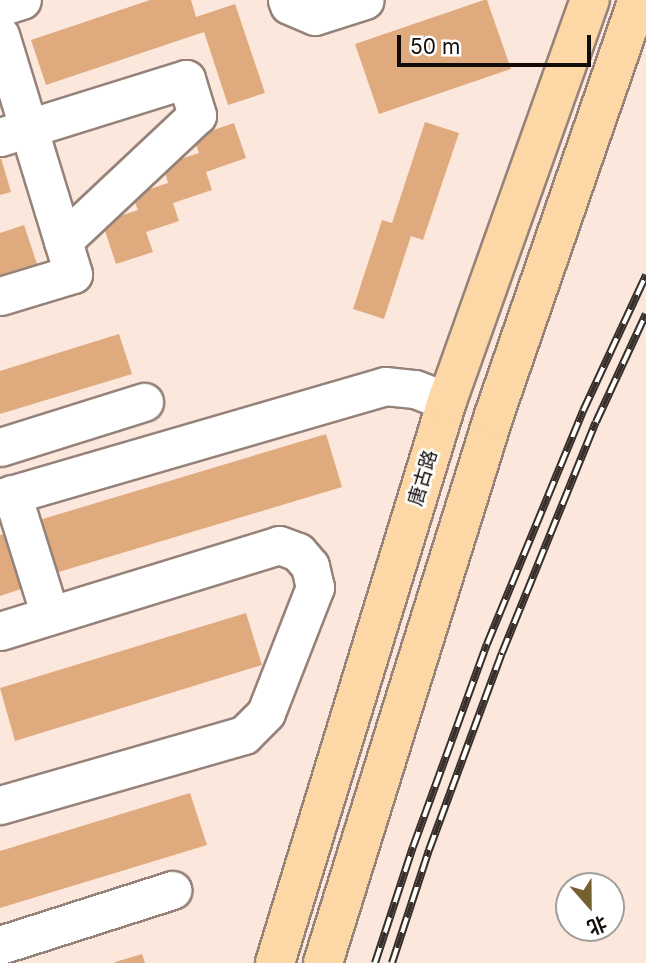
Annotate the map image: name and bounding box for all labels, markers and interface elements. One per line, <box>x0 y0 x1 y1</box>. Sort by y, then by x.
scale bar <box>401 21 595 65</box>
text: 50 m <box>410 34 460 59</box>
street label: 唐古路 <box>404 447 442 509</box>
north arrow <box>555 872 625 942</box>
text: 北 <box>584 911 610 939</box>

